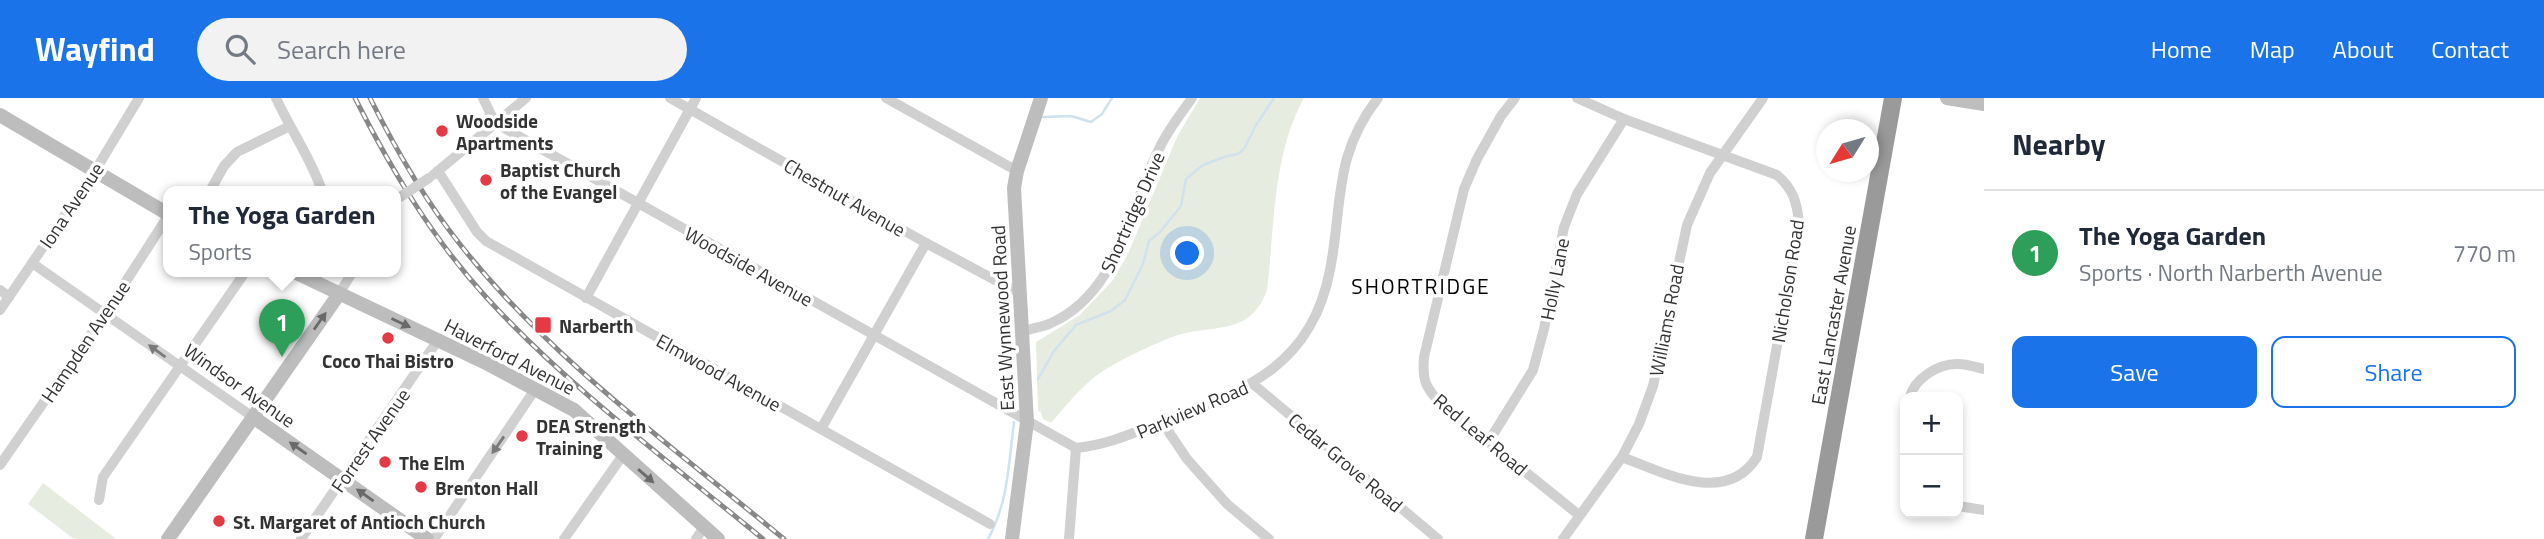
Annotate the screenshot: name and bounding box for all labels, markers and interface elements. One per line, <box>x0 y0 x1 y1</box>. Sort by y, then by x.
search box <box>197 18 687 81</box>
text: Wayfind <box>35 24 155 74</box>
icon: search <box>221 30 259 68</box>
text: Search here <box>277 30 406 69</box>
text: Home <box>2151 31 2212 67</box>
text: Map <box>2250 31 2295 67</box>
text: About <box>2333 31 2393 67</box>
text: Contact <box>2431 31 2509 67</box>
place label: Woodside Apartments <box>456 106 554 157</box>
north arrow <box>1816 119 1879 182</box>
text: Nearby <box>2012 121 2105 167</box>
marker: Woodside Apartments <box>434 123 450 139</box>
street label: Shortridge Drive <box>1092 147 1172 277</box>
street label: Chestnut Avenue <box>779 150 911 244</box>
place label: Baptist Church of the Evangel <box>500 155 621 206</box>
street label: Iona Avenue <box>32 156 110 254</box>
marker: Baptist Church of the Evangel <box>478 172 494 188</box>
popup <box>163 186 401 277</box>
text: The Yoga Garden <box>188 195 376 234</box>
text: The Yoga Garden <box>2079 216 2266 255</box>
street label: Nicholson Road <box>1763 217 1811 345</box>
street label: Woodside Avenue <box>680 219 818 313</box>
street label: East Lancaster Avenue <box>1803 223 1863 407</box>
street label: East Wynnewood Road <box>983 225 1021 411</box>
text: Sports <box>188 234 252 269</box>
street label: Holly Lane <box>1532 235 1576 323</box>
your location <box>1170 236 1204 270</box>
text: 1 <box>2029 236 2041 271</box>
text: 770 m <box>2453 236 2516 271</box>
text: Sports · North Narberth Avenue <box>2079 255 2383 290</box>
street label: Williams Road <box>1641 262 1691 378</box>
district label: SHORTRIDGE <box>1351 270 1491 302</box>
street label: Hampden Avenue <box>33 274 137 408</box>
pin: 1 <box>259 299 305 357</box>
street label: Haverford Avenue <box>439 310 581 402</box>
place label: Narberth <box>559 311 633 340</box>
one-way arrow <box>313 312 327 330</box>
marker: Narberth <box>533 315 553 335</box>
one-way arrow <box>391 317 411 328</box>
street label: Elmwood Avenue <box>651 326 787 418</box>
marker: Coco Thai Bistro <box>380 330 396 346</box>
street label: Windsor Avenue <box>178 336 302 434</box>
button: Save <box>2012 336 2257 408</box>
button: Share <box>2271 336 2516 408</box>
one-way arrow <box>148 344 166 358</box>
place label: Coco Thai Bistro <box>322 346 454 375</box>
street label: Parkview Road <box>1132 372 1252 446</box>
street label: Forrest Avenue <box>323 382 417 498</box>
street label: Red Leaf Road <box>1428 386 1534 482</box>
map controls <box>1900 392 1963 518</box>
button: + <box>1900 392 1963 455</box>
street label: Cedar Grove Road <box>1282 405 1410 519</box>
place label: DEA Strength Training <box>536 411 646 462</box>
marker: DEA Strength Training <box>514 428 530 444</box>
one-way arrow <box>492 435 505 454</box>
one-way arrow <box>289 441 307 455</box>
place label: The Elm <box>399 448 465 477</box>
marker: The Elm <box>377 454 393 470</box>
button: − <box>1900 455 1963 518</box>
one-way arrow <box>637 468 655 484</box>
place label: Brenton Hall <box>435 473 538 502</box>
marker: Brenton Hall <box>413 479 429 495</box>
one-way arrow <box>356 488 374 502</box>
place label: St. Margaret of Antioch Church <box>233 507 485 536</box>
marker: St. Margaret of Antioch Church <box>211 513 227 529</box>

